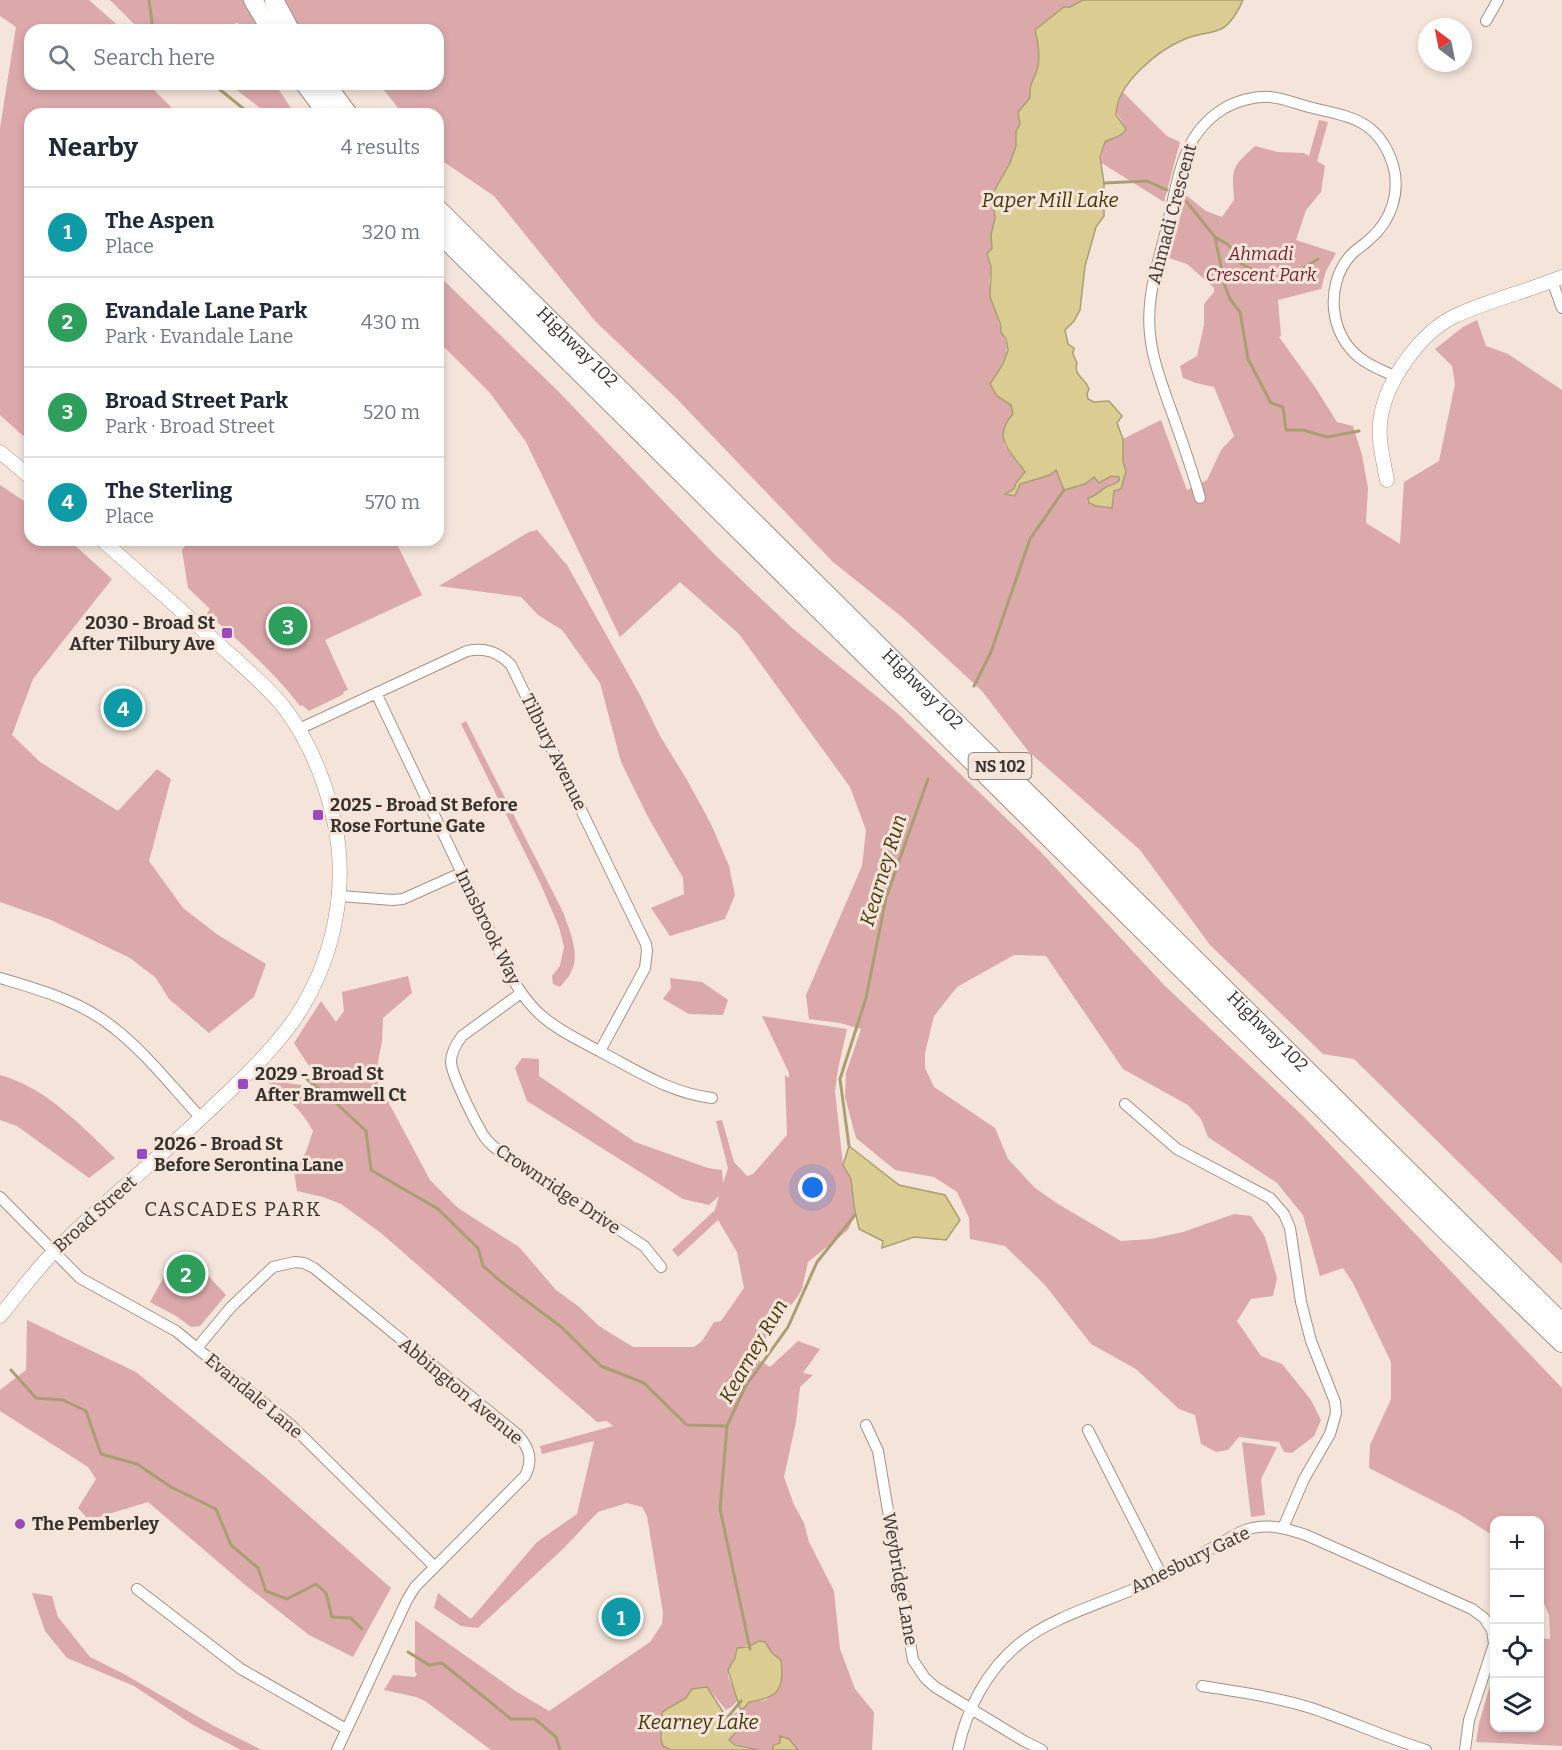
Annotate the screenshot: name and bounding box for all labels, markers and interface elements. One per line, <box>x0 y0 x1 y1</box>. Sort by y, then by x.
north arrow <box>1418 18 1472 72</box>
search box <box>24 24 444 90</box>
icon: search <box>45 41 78 74</box>
text: Search here <box>93 44 215 71</box>
text: Nearby <box>48 132 138 163</box>
text: 4 results <box>341 135 420 159</box>
street label: Ahmadi Crescent <box>1143 141 1201 286</box>
water label: Paper Mill Lake <box>981 188 1119 212</box>
text: The Aspen <box>105 207 214 234</box>
text: 1 <box>63 220 72 244</box>
text: 320 m <box>362 220 420 244</box>
text: Place <box>105 234 154 258</box>
park label: Ahmadi Crescent Park <box>1205 243 1317 286</box>
text: Evandale Lane Park <box>105 297 307 324</box>
street label: Highway 102 <box>532 302 622 392</box>
text: 2 <box>62 310 73 334</box>
text: 430 m <box>361 310 420 334</box>
text: Park · Evandale Lane <box>105 324 294 348</box>
text: Broad Street Park <box>105 387 288 414</box>
text: 3 <box>62 400 73 424</box>
text: 520 m <box>363 400 420 424</box>
text: Park · Broad Street <box>105 414 275 438</box>
text: The Sterling <box>105 477 232 504</box>
text: 4 <box>61 490 74 514</box>
text: 570 m <box>364 490 420 514</box>
text: Place <box>105 504 154 528</box>
pin: 3 <box>268 604 308 648</box>
place label: 2030 - Broad St After Tilbury Ave <box>69 612 215 655</box>
marker: 2030 - Broad St After Tilbury Ave <box>220 626 234 640</box>
street label: Highway 102 <box>877 644 968 734</box>
pin: 4 <box>104 686 142 730</box>
street label: Tilbury Avenue <box>516 690 592 814</box>
road number: NS 102 <box>968 753 1032 779</box>
place label: 2025 - Broad St Before Rose Fortune Gate <box>330 794 518 837</box>
marker: 2025 - Broad St Before Rose Fortune Gate <box>311 808 325 822</box>
water label: Kearney Run <box>855 811 911 929</box>
street label: Innsbrook Way <box>451 866 526 989</box>
street label: Highway 102 <box>1222 986 1313 1076</box>
place label: 2029 - Broad St After Bramwell Ct <box>255 1063 406 1106</box>
marker: 2029 - Broad St After Bramwell Ct <box>236 1077 250 1091</box>
place label: 2026 - Broad St Before Serontina Lane <box>154 1133 344 1176</box>
street label: Crownridge Drive <box>491 1139 625 1239</box>
marker: 2026 - Broad St Before Serontina Lane <box>135 1147 149 1161</box>
street label: Broad Street <box>49 1171 141 1257</box>
your location <box>798 1173 827 1202</box>
district label: CASCADES PARK <box>144 1197 322 1221</box>
pin: 2 <box>166 1252 206 1296</box>
water label: Kearney Run <box>714 1295 792 1407</box>
street label: Abbington Avenue <box>395 1333 527 1449</box>
street label: Evandale Lane <box>201 1349 307 1443</box>
street label: Weybridge Lane <box>878 1511 922 1647</box>
place label: The Pemberley <box>32 1513 160 1535</box>
map controls <box>1490 1516 1544 1732</box>
button: + <box>1490 1516 1544 1570</box>
marker: The Pemberley <box>13 1517 27 1531</box>
street label: Amesbury Gate <box>1127 1522 1253 1598</box>
button: − <box>1490 1570 1544 1624</box>
pin: 1 <box>602 1594 640 1640</box>
button: locate <box>1490 1624 1544 1678</box>
button: layers <box>1490 1678 1544 1732</box>
water label: Kearney Lake <box>637 1710 759 1734</box>

